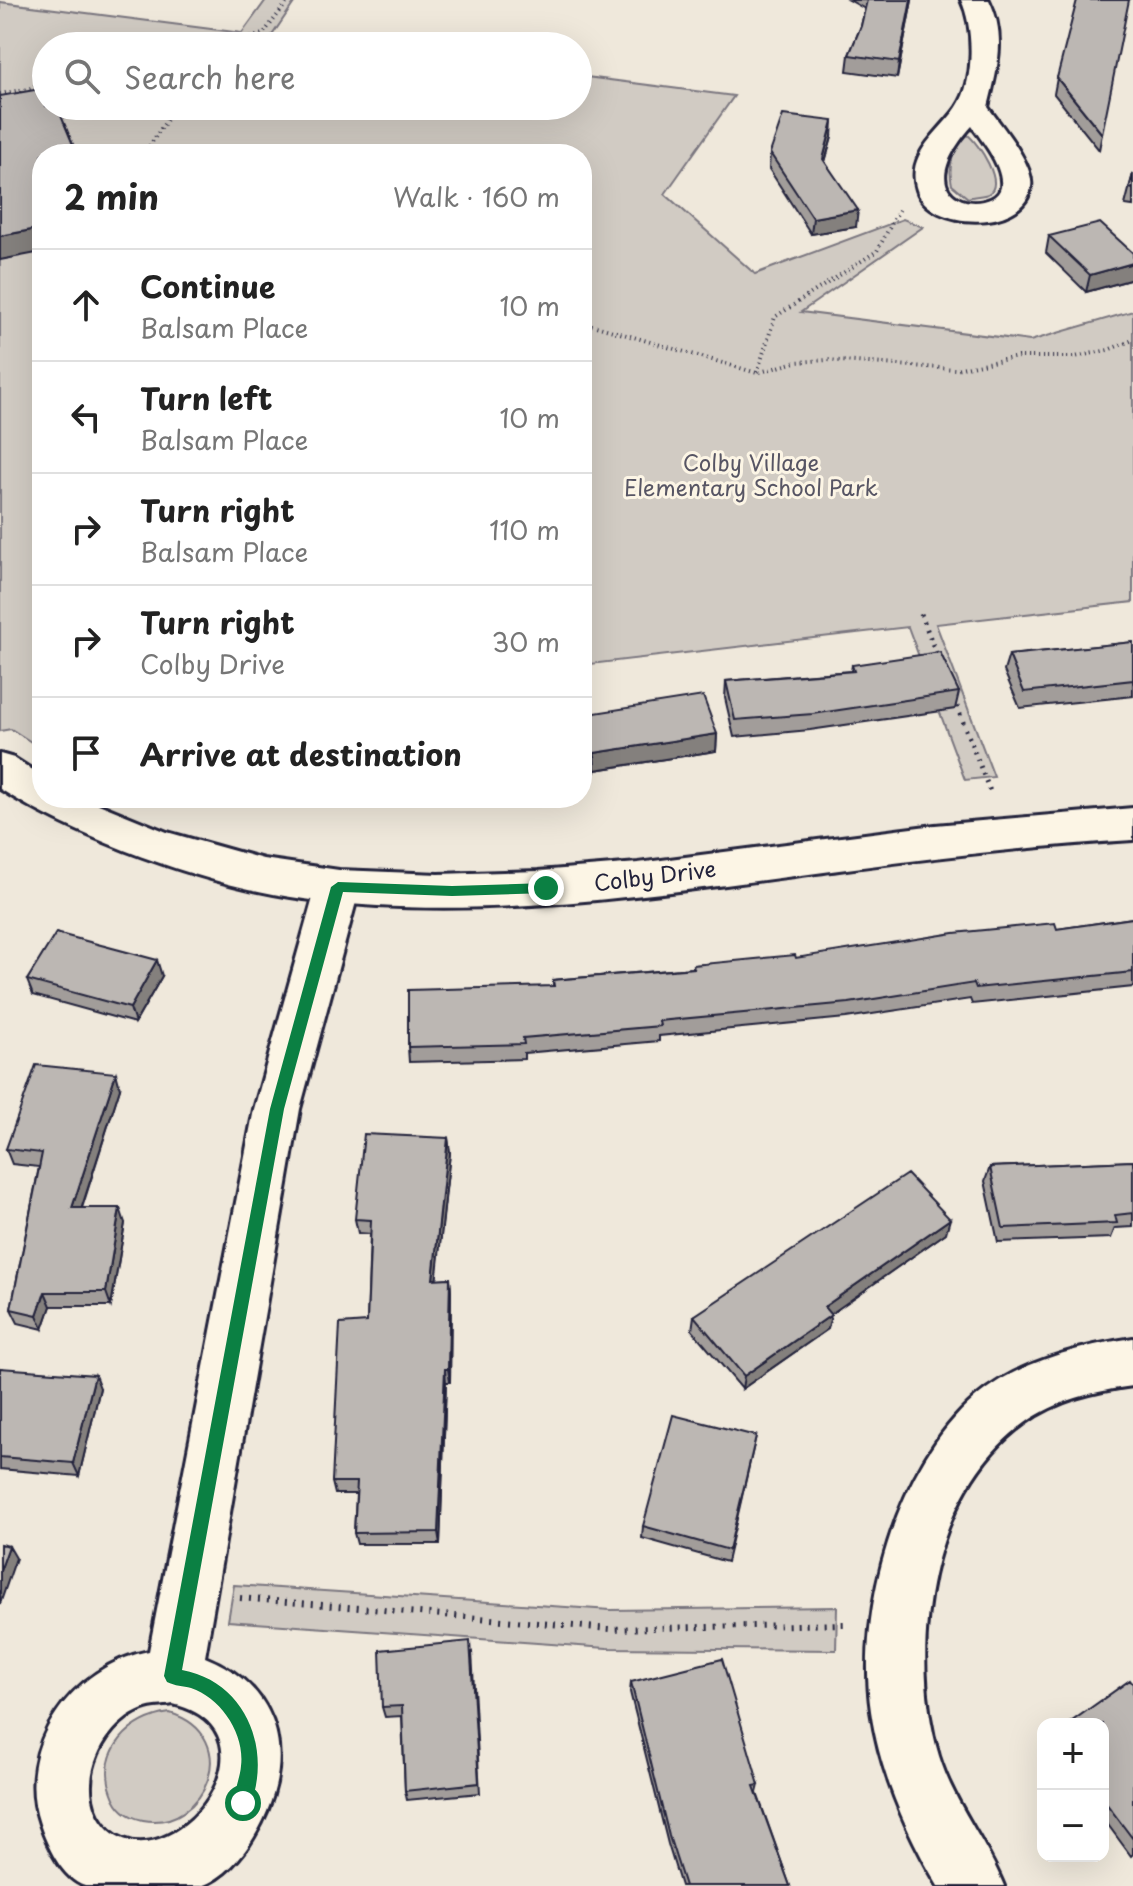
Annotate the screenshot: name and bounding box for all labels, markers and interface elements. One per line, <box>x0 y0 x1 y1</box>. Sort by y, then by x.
search box <box>32 32 592 120</box>
icon: search <box>60 54 104 98</box>
text: Search here <box>124 54 296 99</box>
text: 2 min <box>64 170 159 222</box>
text: Walk · 160 m <box>393 177 560 216</box>
text: Continue <box>140 263 275 308</box>
icon: ahead <box>64 283 108 327</box>
text: 10 m <box>499 286 560 325</box>
text: Balsam Place <box>140 308 308 347</box>
text: Turn left <box>140 375 272 420</box>
icon: left <box>64 395 108 439</box>
text: 10 m <box>499 398 560 437</box>
text: Balsam Place <box>140 420 308 459</box>
park label: Colby Village Elementary School Park <box>624 445 878 503</box>
text: Turn right <box>140 487 295 532</box>
icon: right <box>64 507 108 551</box>
text: 110 m <box>489 510 560 549</box>
text: Balsam Place <box>140 532 308 571</box>
text: Turn right <box>140 599 295 644</box>
icon: right <box>64 619 108 663</box>
text: 30 m <box>492 622 560 661</box>
text: Colby Drive <box>140 644 285 683</box>
icon: arrive <box>64 731 108 775</box>
text: Arrive at destination <box>140 731 462 776</box>
street label: Colby Drive <box>592 851 718 898</box>
route end <box>528 870 564 906</box>
map controls <box>1037 1718 1109 1862</box>
button: + <box>1037 1718 1109 1790</box>
route start <box>225 1785 261 1821</box>
button: − <box>1037 1790 1109 1862</box>

